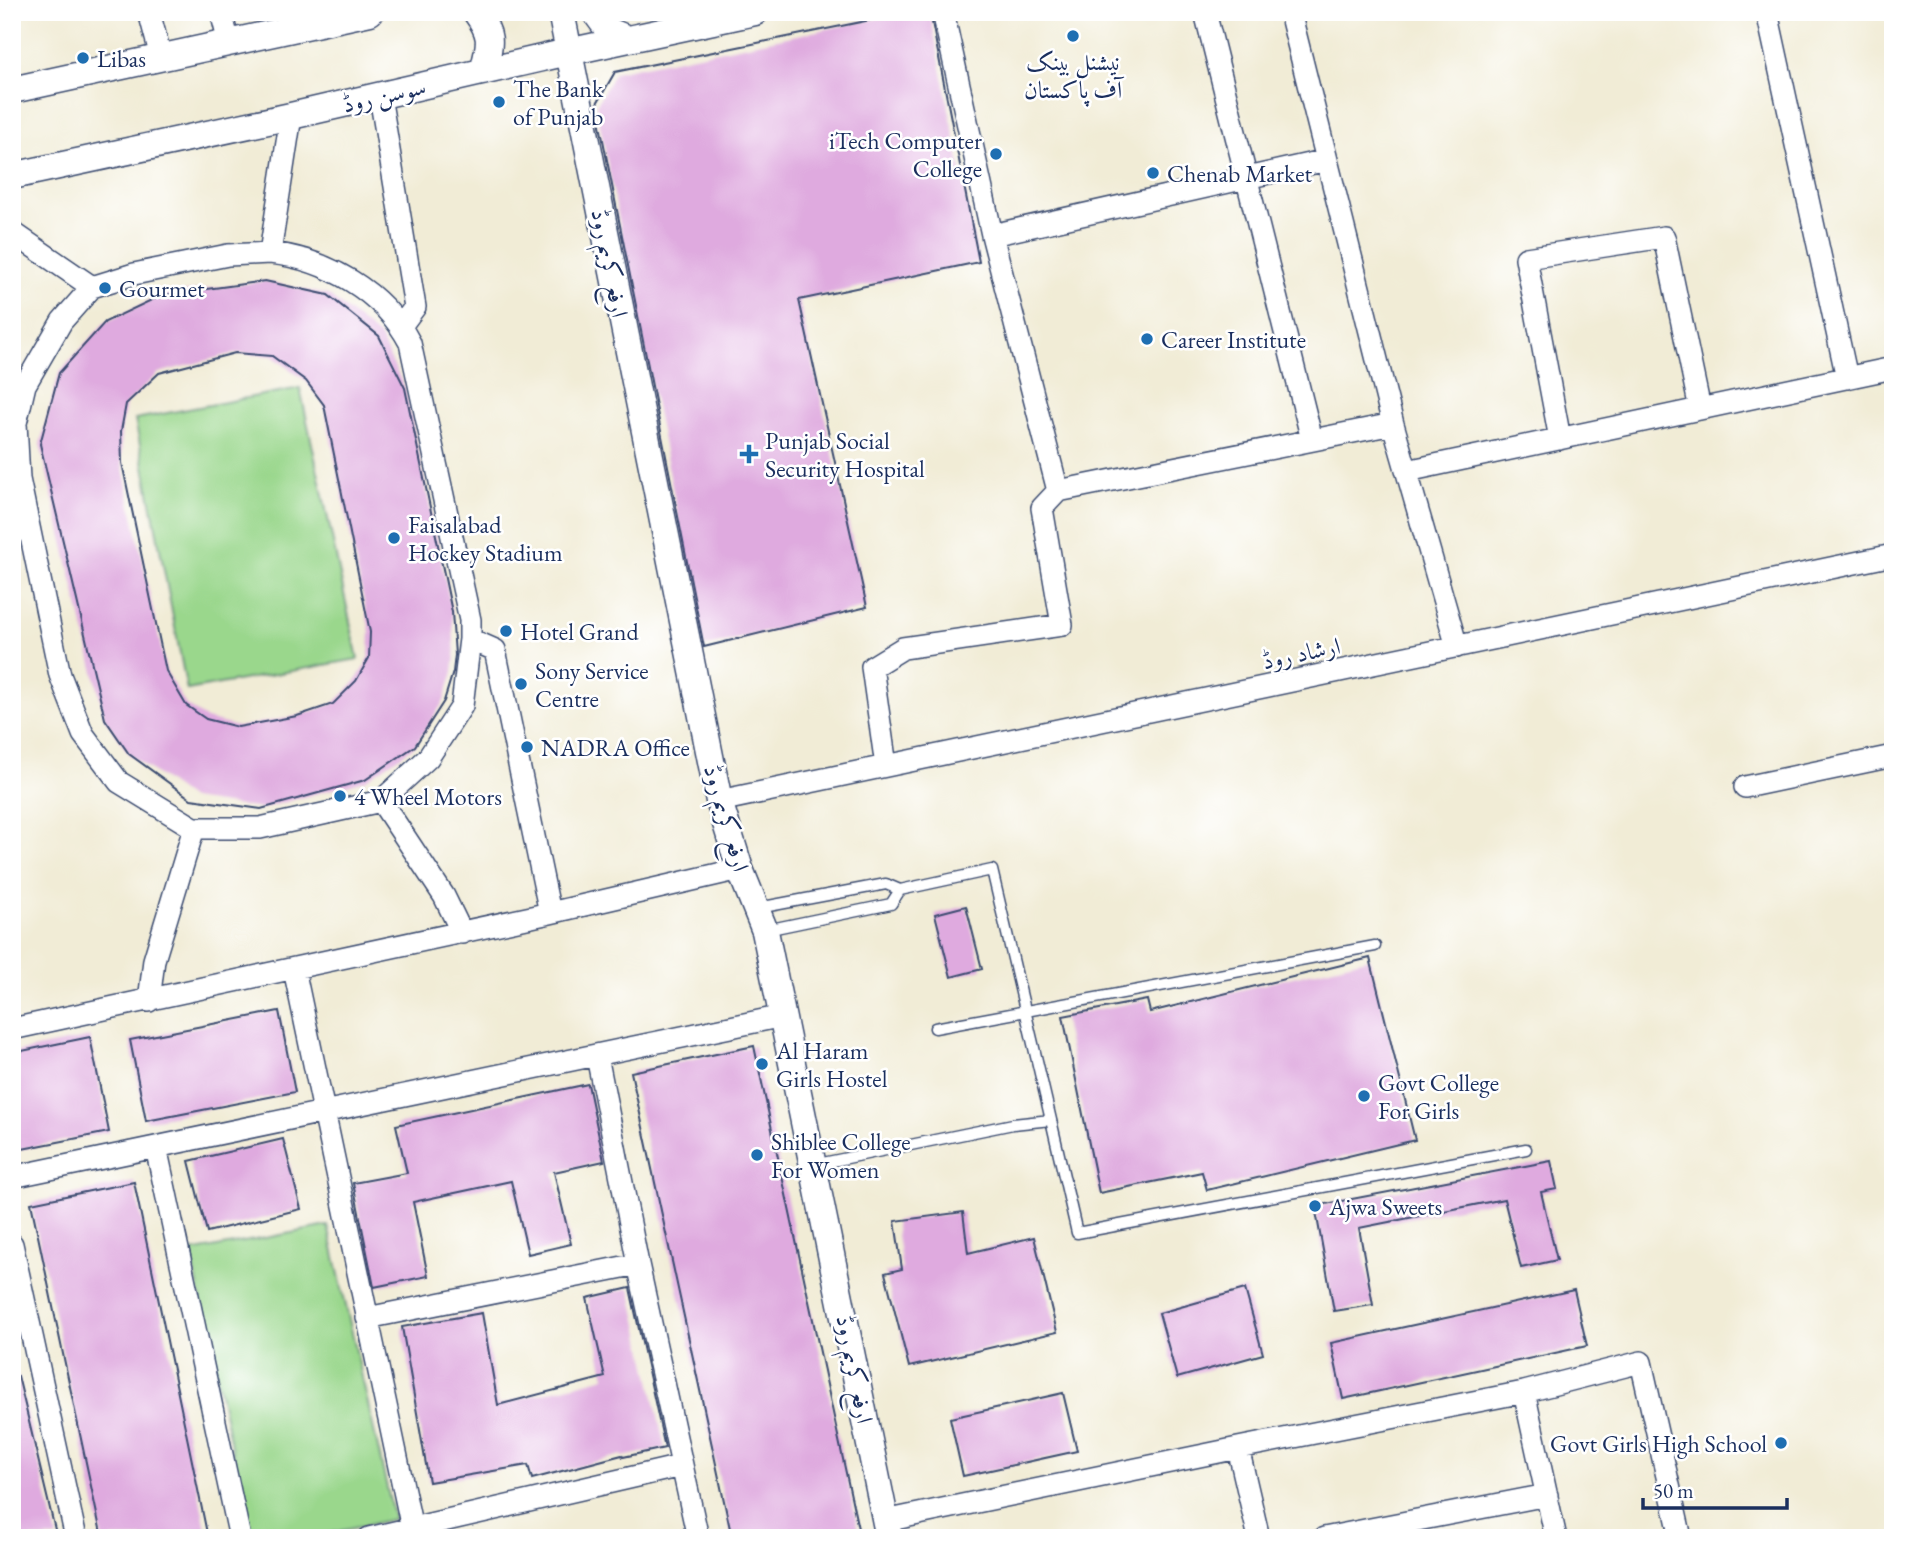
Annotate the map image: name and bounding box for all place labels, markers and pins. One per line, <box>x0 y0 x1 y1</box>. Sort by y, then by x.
marker: نیشنل بینک آف پاکستان <box>1065 28 1081 44</box>
place label: Libas <box>97 43 146 74</box>
place label: نیشنل بینک آف پاکستان <box>1024 46 1125 107</box>
marker: Libas <box>75 50 91 66</box>
place label: The Bank of Punjab <box>513 73 604 132</box>
marker: The Bank of Punjab <box>491 94 507 110</box>
place label: iTech Computer College <box>829 125 982 184</box>
marker: iTech Computer College <box>988 146 1004 162</box>
place label: Chenab Market <box>1167 158 1313 189</box>
marker: Chenab Market <box>1145 165 1161 181</box>
place label: Gourmet <box>119 273 205 304</box>
marker: Gourmet <box>97 280 113 296</box>
place label: Career Institute <box>1161 324 1306 355</box>
marker: Career Institute <box>1139 331 1155 347</box>
place label: Punjab Social Security Hospital <box>765 425 925 484</box>
marker: Punjab Social Security Hospital <box>739 444 759 464</box>
place label: Faisalabad Hockey Stadium <box>408 509 563 568</box>
marker: Faisalabad Hockey Stadium <box>386 530 402 546</box>
place label: Hotel Grand <box>520 616 640 647</box>
marker: Hotel Grand <box>498 623 514 639</box>
place label: Sony Service Centre <box>535 655 649 714</box>
marker: Sony Service Centre <box>513 676 529 692</box>
place label: NADRA Office <box>541 732 690 763</box>
marker: NADRA Office <box>519 739 535 755</box>
place label: 4 Wheel Motors <box>354 781 502 812</box>
marker: 4 Wheel Motors <box>332 788 348 804</box>
place label: Al Haram Girls Hostel <box>775 1035 888 1094</box>
marker: Al Haram Girls Hostel <box>754 1056 770 1072</box>
place label: Govt College For Girls <box>1378 1067 1499 1126</box>
marker: Govt College For Girls <box>1356 1088 1372 1104</box>
place label: Shiblee College For Women <box>771 1126 911 1185</box>
marker: Shiblee College For Women <box>749 1147 765 1163</box>
place label: Ajwa Sweets <box>1328 1191 1442 1222</box>
marker: Ajwa Sweets <box>1307 1198 1323 1214</box>
place label: Govt Girls High School <box>1550 1428 1767 1459</box>
marker: Govt Girls High School <box>1773 1435 1789 1451</box>

